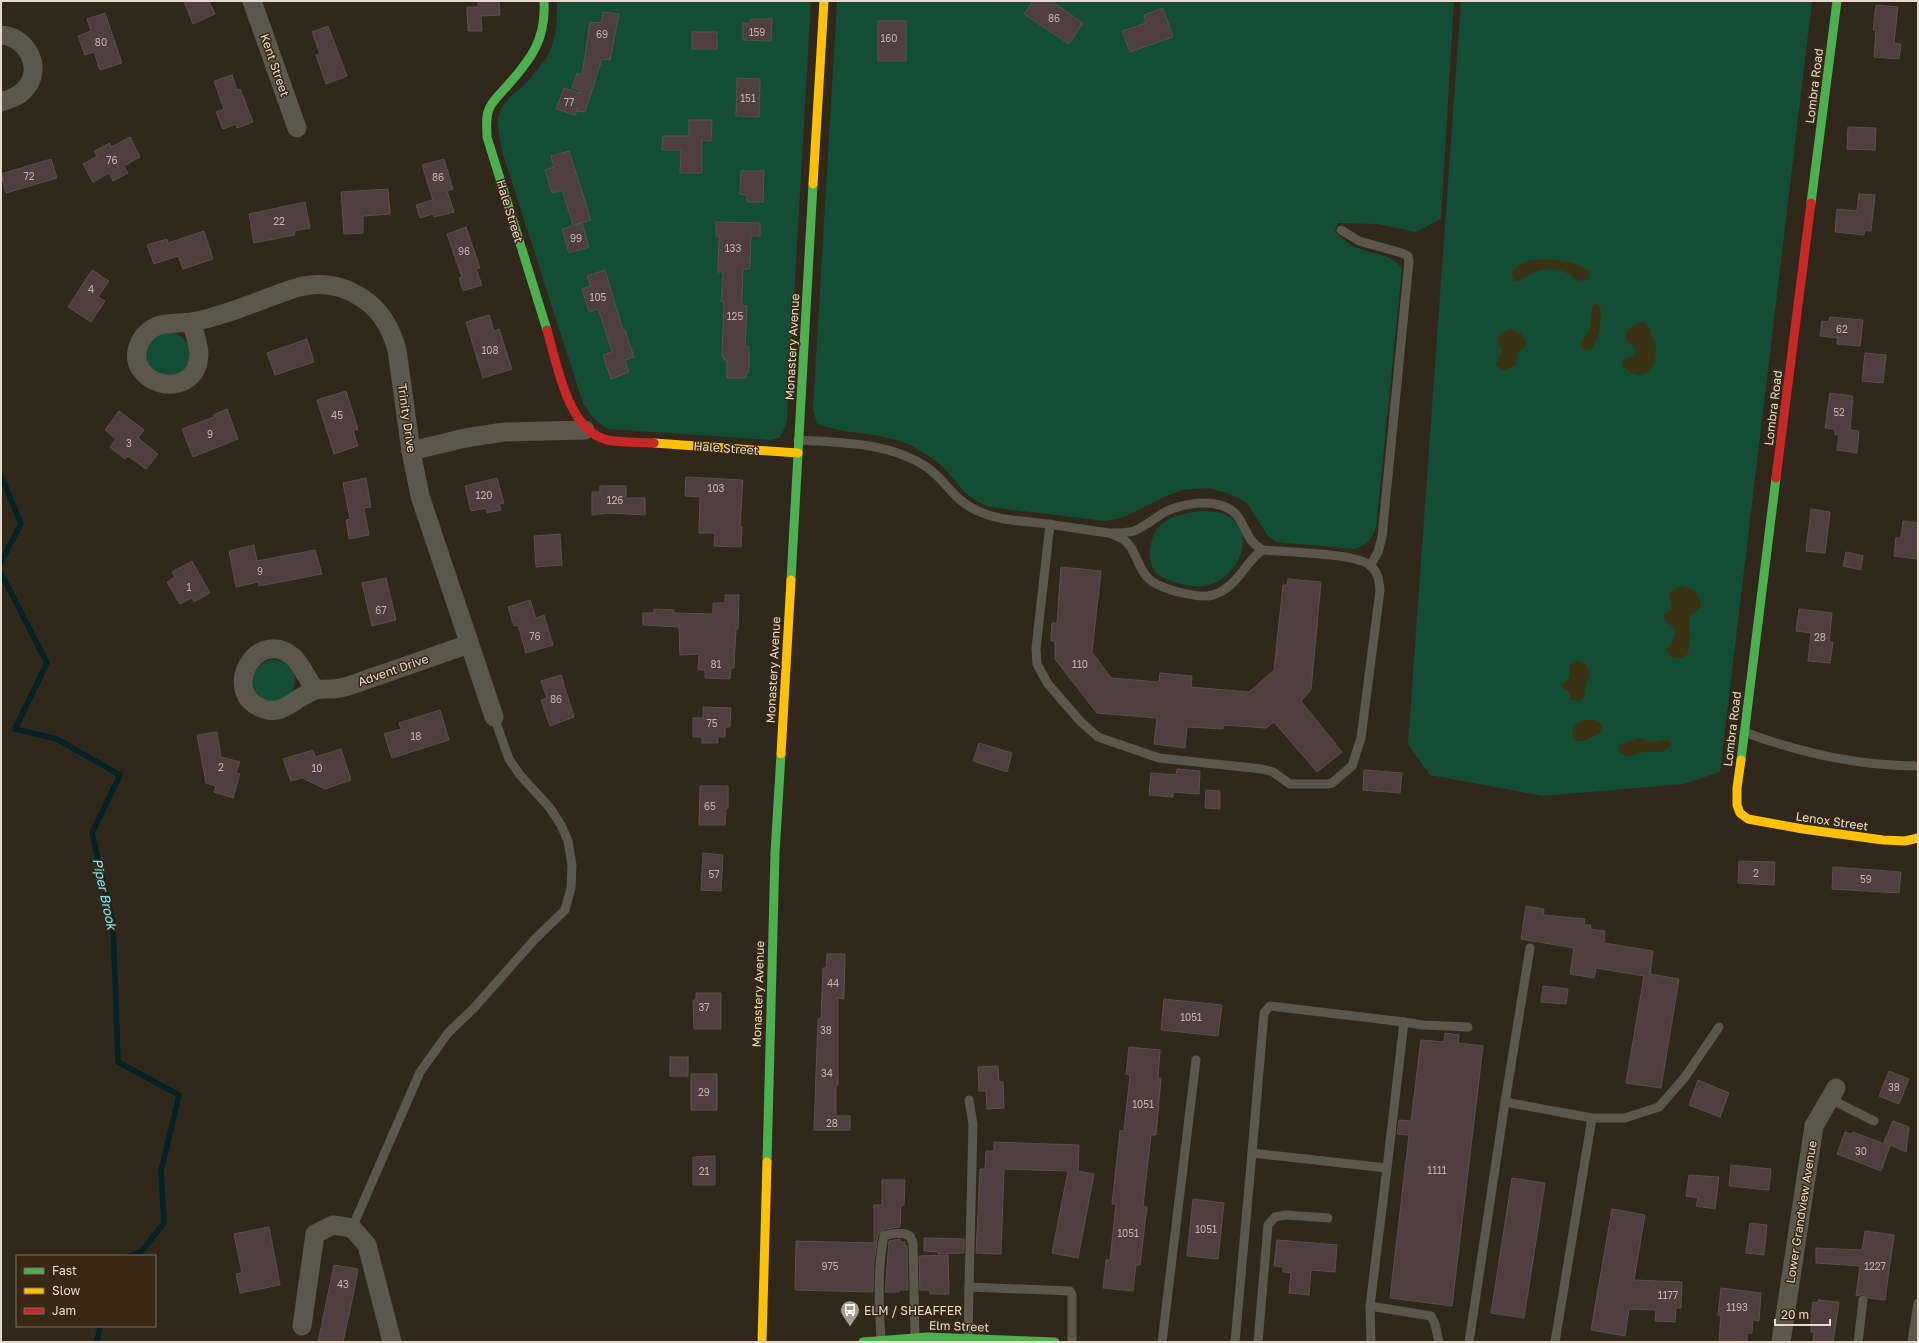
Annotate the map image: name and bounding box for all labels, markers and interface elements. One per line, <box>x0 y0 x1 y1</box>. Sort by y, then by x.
house number: 86 <box>1048 12 1060 24</box>
house number: 159 <box>749 26 765 38</box>
house number: 69 <box>596 28 608 40</box>
street label: Kent Street <box>257 32 293 99</box>
house number: 160 <box>880 32 898 44</box>
house number: 80 <box>95 36 107 48</box>
street label: Lombra Road <box>1802 48 1826 124</box>
house number: 151 <box>740 92 756 104</box>
house number: 77 <box>564 96 574 108</box>
house number: 76 <box>106 154 118 166</box>
house number: 72 <box>23 170 35 182</box>
house number: 86 <box>432 171 444 183</box>
street label: Hale Street <box>493 178 527 245</box>
house number: 22 <box>273 215 285 227</box>
house number: 99 <box>570 232 582 244</box>
house number: 133 <box>725 242 741 254</box>
house number: 96 <box>458 245 470 257</box>
house number: 4 <box>88 283 94 295</box>
house number: 105 <box>590 291 607 303</box>
street label: Monastery Avenue <box>782 293 802 401</box>
house number: 125 <box>727 310 743 322</box>
house number: 62 <box>1836 323 1848 335</box>
house number: 108 <box>481 344 499 356</box>
street label: Lombra Road <box>1761 370 1785 446</box>
street label: Trinity Drive <box>395 383 419 453</box>
house number: 52 <box>1833 406 1845 418</box>
house number: 45 <box>331 409 343 421</box>
house number: 9 <box>207 428 213 440</box>
house number: 3 <box>126 437 132 449</box>
street label: Hale Street <box>693 438 759 458</box>
house number: 103 <box>708 482 725 494</box>
house number: 120 <box>476 489 492 501</box>
house number: 126 <box>607 494 623 506</box>
house number: 9 <box>257 565 263 577</box>
house number: 1 <box>187 581 192 593</box>
house number: 67 <box>375 604 387 616</box>
street label: Monastery Avenue <box>763 616 783 724</box>
house number: 76 <box>529 630 541 642</box>
house number: 28 <box>1814 631 1826 643</box>
street label: Advent Drive <box>356 651 430 689</box>
house number: 81 <box>711 658 722 670</box>
house number: 110 <box>1072 658 1088 670</box>
street label: Lombra Road <box>1720 691 1744 767</box>
house number: 86 <box>550 693 562 705</box>
house number: 75 <box>706 717 718 729</box>
house number: 18 <box>411 730 421 742</box>
house number: 2 <box>218 761 224 773</box>
house number: 10 <box>311 762 323 774</box>
house number: 65 <box>704 800 716 812</box>
street label: Lenox Street <box>1795 808 1869 834</box>
water label: Piper Brook <box>90 857 121 933</box>
house number: 2 <box>1753 867 1759 879</box>
house number: 57 <box>708 868 720 880</box>
house number: 59 <box>1860 873 1872 885</box>
street label: Monastery Avenue <box>749 940 767 1048</box>
house number: 44 <box>827 977 839 989</box>
house number: 37 <box>698 1001 710 1013</box>
house number: 1051 <box>1180 1011 1202 1023</box>
house number: 38 <box>820 1024 832 1036</box>
house number: 34 <box>821 1067 833 1079</box>
house number: 38 <box>1888 1081 1900 1093</box>
house number: 29 <box>698 1086 710 1098</box>
house number: 1051 <box>1132 1098 1154 1110</box>
house number: 28 <box>826 1117 838 1129</box>
street label: Lower Grandview Avenue <box>1782 1139 1820 1285</box>
house number: 30 <box>1855 1145 1867 1157</box>
house number: 1111 <box>1427 1164 1447 1176</box>
house number: 21 <box>699 1165 709 1177</box>
house number: 1051 <box>1195 1223 1217 1235</box>
house number: 1051 <box>1117 1227 1139 1239</box>
legend <box>16 1255 156 1327</box>
house number: 975 <box>821 1260 839 1272</box>
house number: 1227 <box>1864 1260 1886 1272</box>
text: Fast <box>52 1263 77 1278</box>
house number: 43 <box>337 1278 349 1290</box>
text: Slow <box>52 1283 80 1298</box>
house number: 1177 <box>1658 1289 1678 1301</box>
bus stop icon: ELM / SHEAFFER <box>839 1299 861 1327</box>
house number: 1193 <box>1726 1301 1748 1313</box>
scale bar <box>1775 1301 1830 1327</box>
text: Jam <box>52 1303 76 1318</box>
place label: ELM / SHEAFFER <box>864 1303 962 1318</box>
text: 20 m <box>1781 1307 1809 1322</box>
street label: Elm Street <box>929 1317 990 1335</box>

